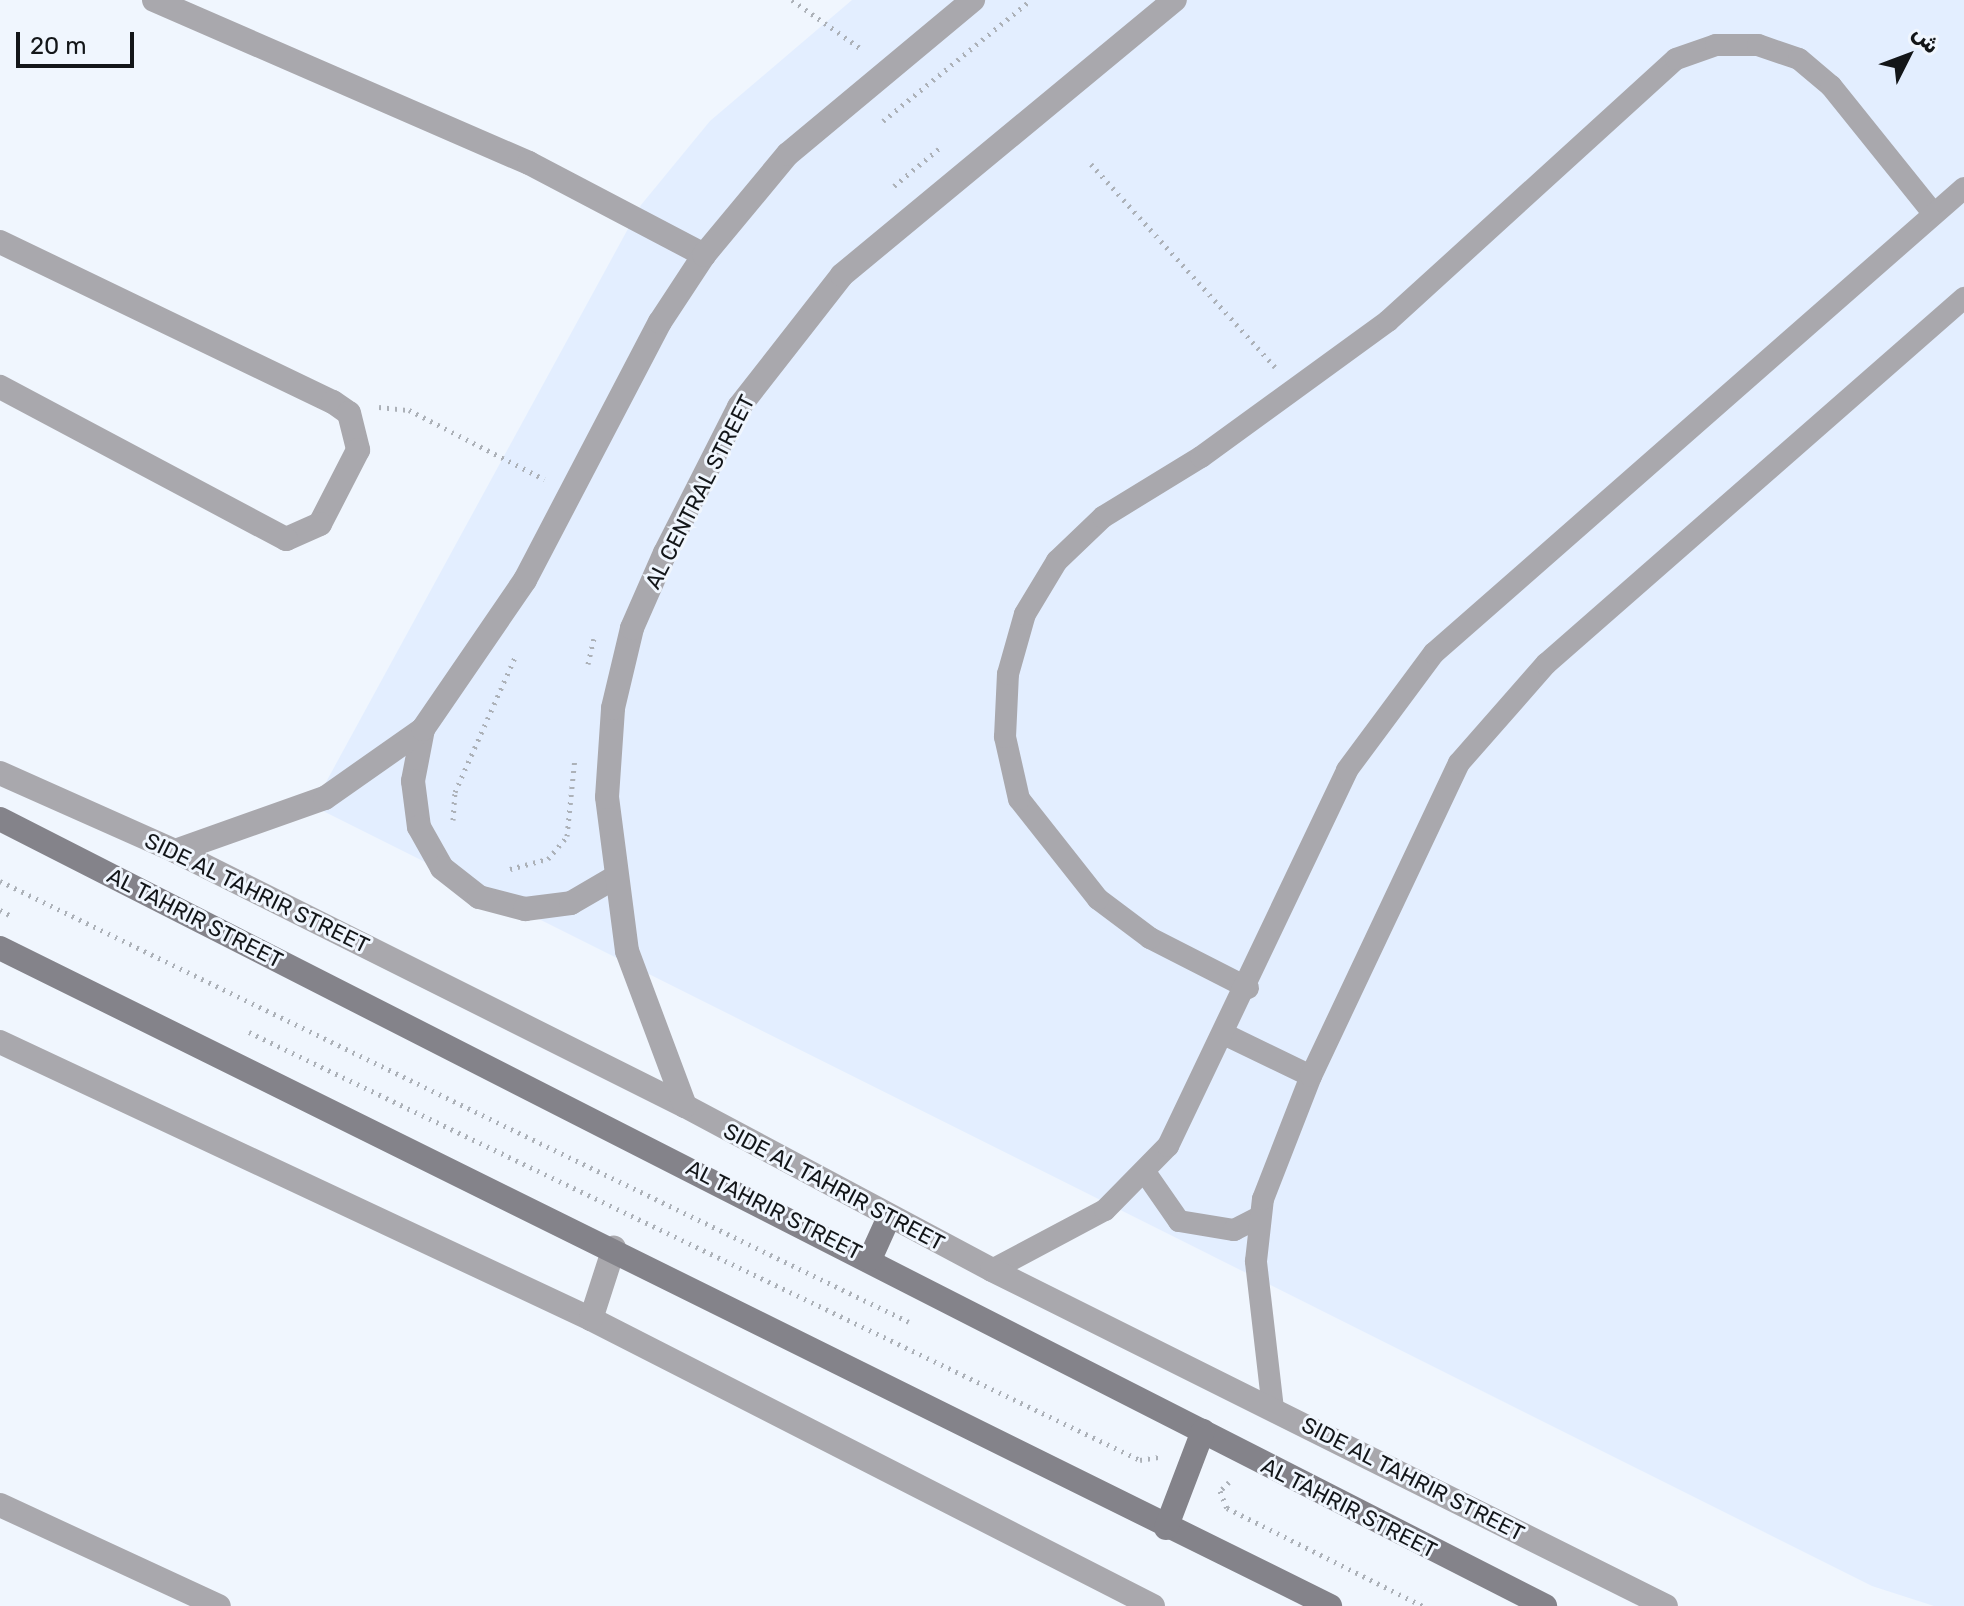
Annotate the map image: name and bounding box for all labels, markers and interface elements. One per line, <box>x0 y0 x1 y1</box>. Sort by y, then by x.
scale bar <box>20 16 138 66</box>
north arrow <box>1868 16 1948 96</box>
text: ش <box>1907 20 1946 59</box>
text: 20 m <box>30 32 87 60</box>
street label: AL CENTRAL STREET <box>639 390 761 594</box>
street label: SIDE AL TAHRIR STREET <box>140 827 374 959</box>
street label: AL TAHRIR STREET <box>102 862 288 974</box>
street label: SIDE AL TAHRIR STREET <box>718 1117 950 1257</box>
street label: AL TAHRIR STREET <box>681 1154 867 1266</box>
street label: SIDE AL TAHRIR STREET <box>1297 1411 1529 1547</box>
street label: AL TAHRIR STREET <box>1256 1452 1442 1564</box>

